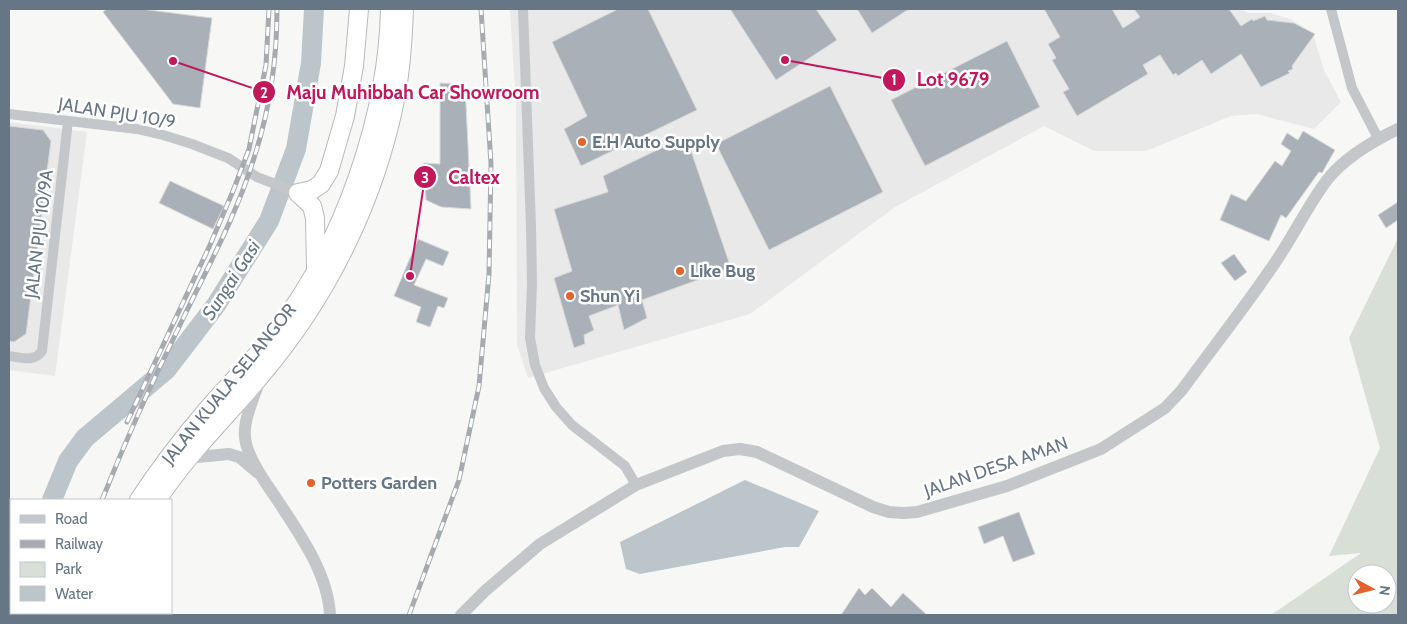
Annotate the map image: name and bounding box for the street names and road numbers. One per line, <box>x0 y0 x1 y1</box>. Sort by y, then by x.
street label: JALAN PJU 10/9 <box>56 93 177 133</box>
street label: JALAN PJU 10/9A <box>20 168 58 301</box>
street label: JALAN KUALA SELANGOR <box>157 299 301 470</box>
street label: JALAN DESA AMAN <box>920 432 1071 502</box>

